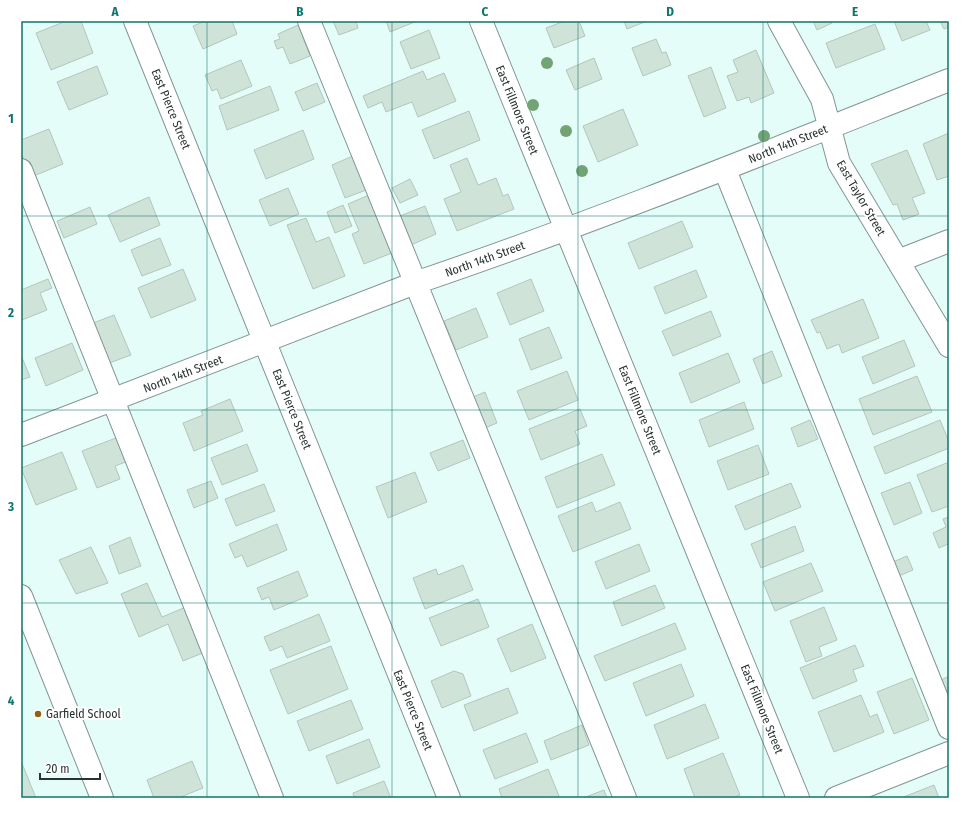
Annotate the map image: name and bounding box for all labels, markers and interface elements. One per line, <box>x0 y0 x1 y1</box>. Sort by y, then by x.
text: A <box>110 4 119 19</box>
text: B <box>296 4 304 19</box>
text: C <box>482 4 489 19</box>
text: D <box>666 4 674 19</box>
text: E <box>852 4 858 19</box>
street label: East Fillmore Street <box>493 63 541 157</box>
street label: East Pierce Street <box>149 67 194 151</box>
text: 1 <box>8 111 14 126</box>
street label: North 14th Street <box>746 122 830 166</box>
street label: East Taylor Street <box>834 158 888 238</box>
street label: North 14th Street <box>443 238 527 280</box>
text: 2 <box>7 305 14 320</box>
street label: North 14th Street <box>141 352 225 396</box>
street label: East Fillmore Street <box>616 363 664 457</box>
street label: East Pierce Street <box>270 367 315 451</box>
text: 3 <box>7 499 14 514</box>
street label: East Fillmore Street <box>738 662 786 756</box>
street label: East Pierce Street <box>391 668 436 752</box>
text: 4 <box>8 693 15 708</box>
place label: Garfield School <box>46 707 121 721</box>
marker: Garfield School <box>33 709 43 719</box>
scale bar <box>40 755 100 781</box>
text: 20 m <box>46 762 70 776</box>

